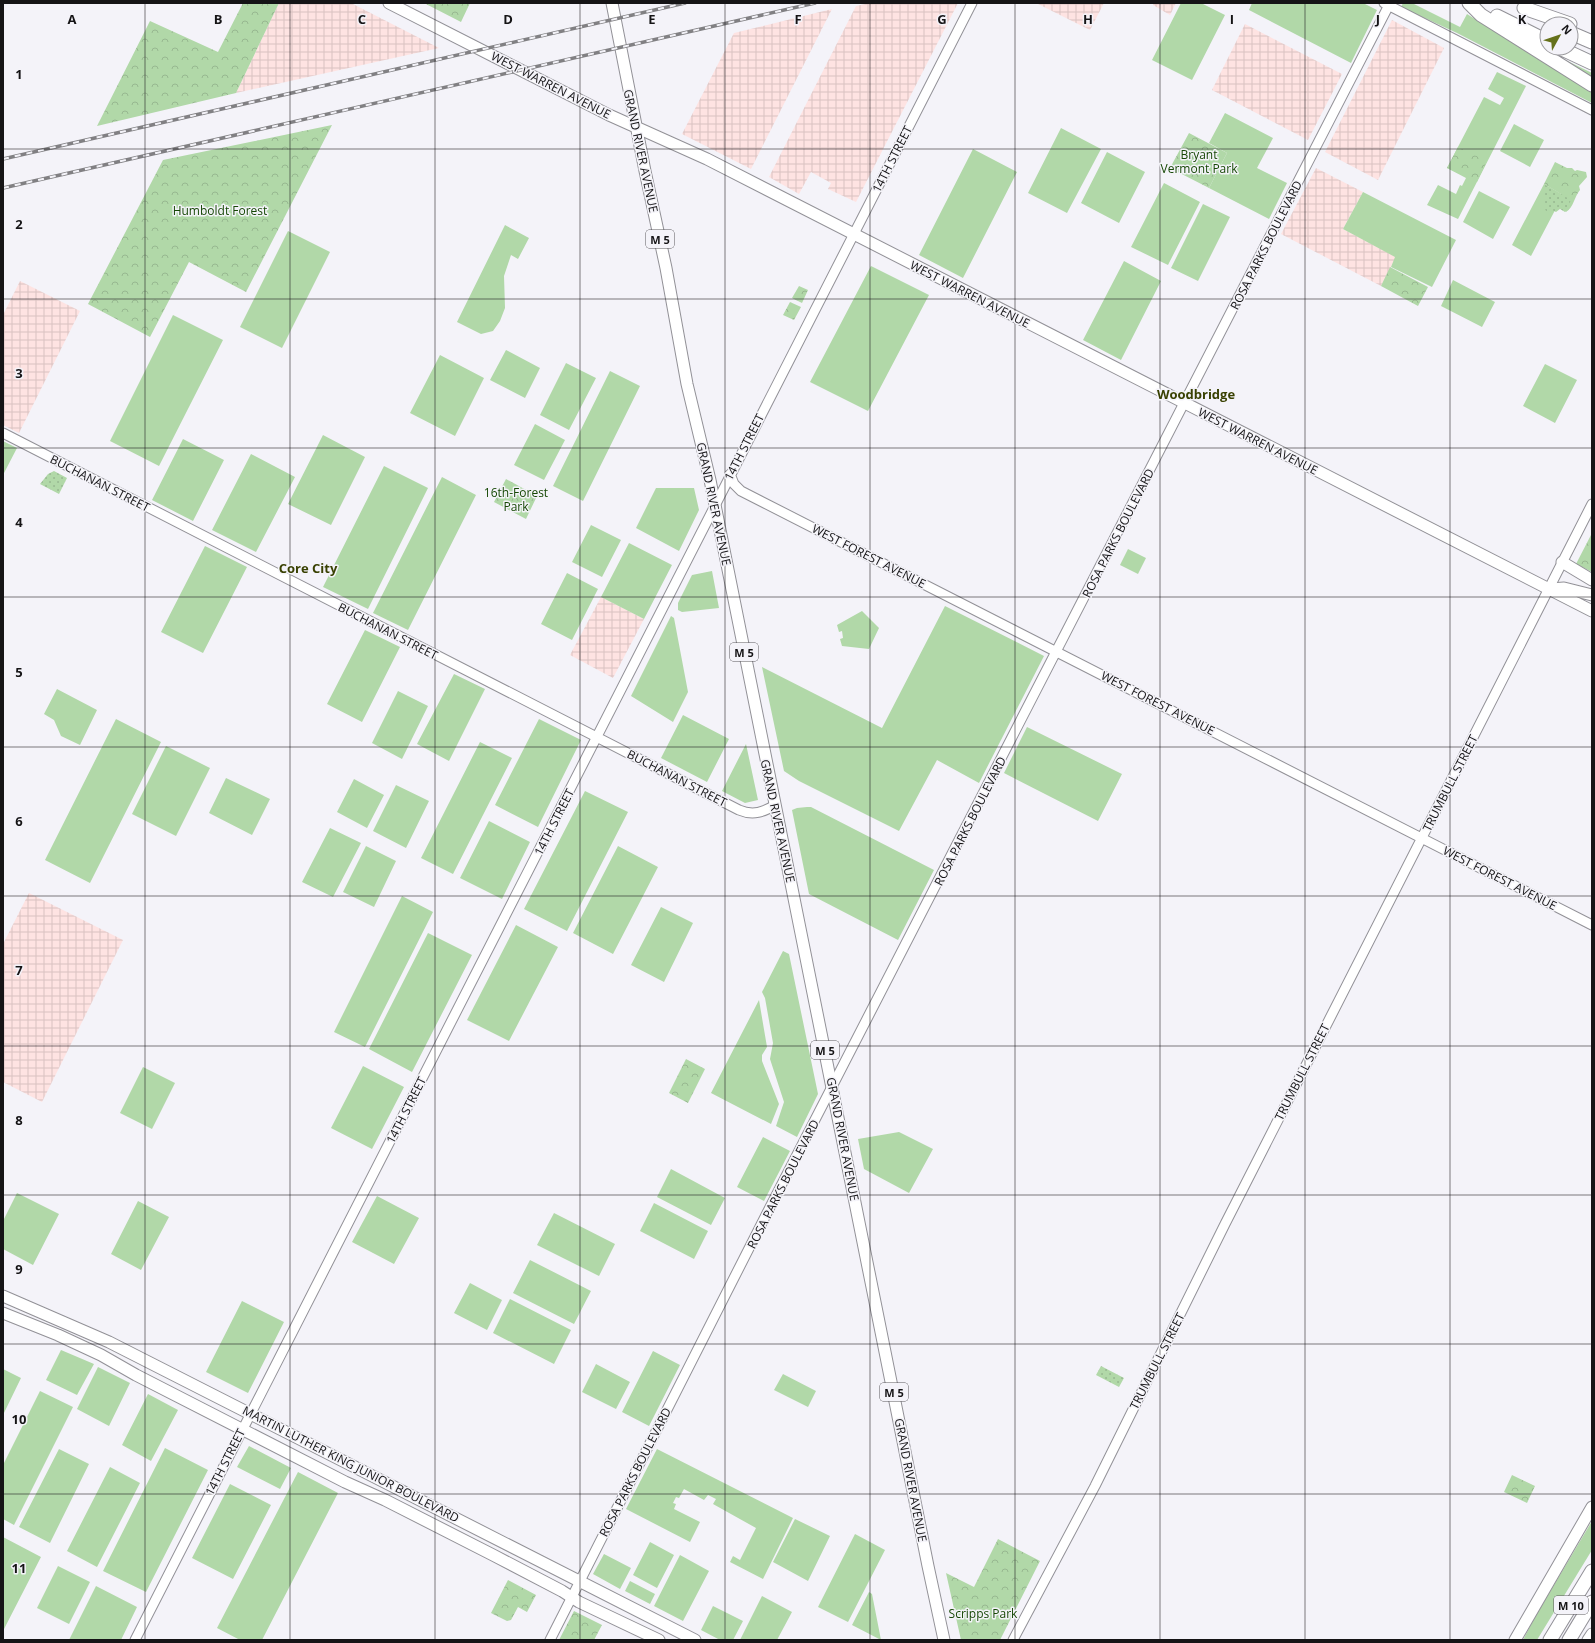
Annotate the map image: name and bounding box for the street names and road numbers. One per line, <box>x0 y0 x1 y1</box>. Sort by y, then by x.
street label: WEST WARREN AVENUE <box>488 47 614 123</box>
street label: GRAND RIVER AVENUE <box>620 88 662 214</box>
street label: 14TH STREET <box>868 122 916 195</box>
street label: ROSA PARKS BOULEVARD <box>1226 177 1306 313</box>
road number: M 5 <box>646 230 674 248</box>
street label: WEST WARREN AVENUE <box>907 256 1033 332</box>
street label: WEST WARREN AVENUE <box>1195 403 1321 479</box>
street label: 14TH STREET <box>720 410 768 483</box>
street label: GRAND RIVER AVENUE <box>693 441 735 567</box>
street label: BUCHANAN STREET <box>47 450 153 516</box>
street label: ROSA PARKS BOULEVARD <box>1078 465 1158 601</box>
street label: WEST FOREST AVENUE <box>809 520 929 592</box>
street label: BUCHANAN STREET <box>335 598 441 664</box>
road number: M 5 <box>730 643 758 661</box>
street label: WEST FOREST AVENUE <box>1098 667 1218 739</box>
street label: TRUMBULL STREET <box>1418 731 1482 834</box>
street label: BUCHANAN STREET <box>624 745 730 811</box>
street label: ROSA PARKS BOULEVARD <box>930 753 1010 889</box>
street label: GRAND RIVER AVENUE <box>757 758 799 884</box>
street label: 14TH STREET <box>530 785 578 858</box>
street label: WEST FOREST AVENUE <box>1440 842 1560 914</box>
street label: TRUMBULL STREET <box>1270 1020 1334 1123</box>
road number: M 5 <box>811 1041 839 1059</box>
street label: 14TH STREET <box>382 1073 430 1146</box>
street label: GRAND RIVER AVENUE <box>823 1076 863 1202</box>
street label: ROSA PARKS BOULEVARD <box>743 1116 823 1252</box>
street label: TRUMBULL STREET <box>1125 1309 1189 1412</box>
road number: M 5 <box>880 1383 908 1401</box>
street label: MARTIN LUTHER KING JUNIOR BOULEVARD <box>240 1402 462 1526</box>
street label: ROSA PARKS BOULEVARD <box>595 1404 675 1540</box>
street label: GRAND RIVER AVENUE <box>891 1417 931 1543</box>
street label: 14TH STREET <box>201 1425 249 1498</box>
road number: M 10 <box>1554 1596 1588 1614</box>

